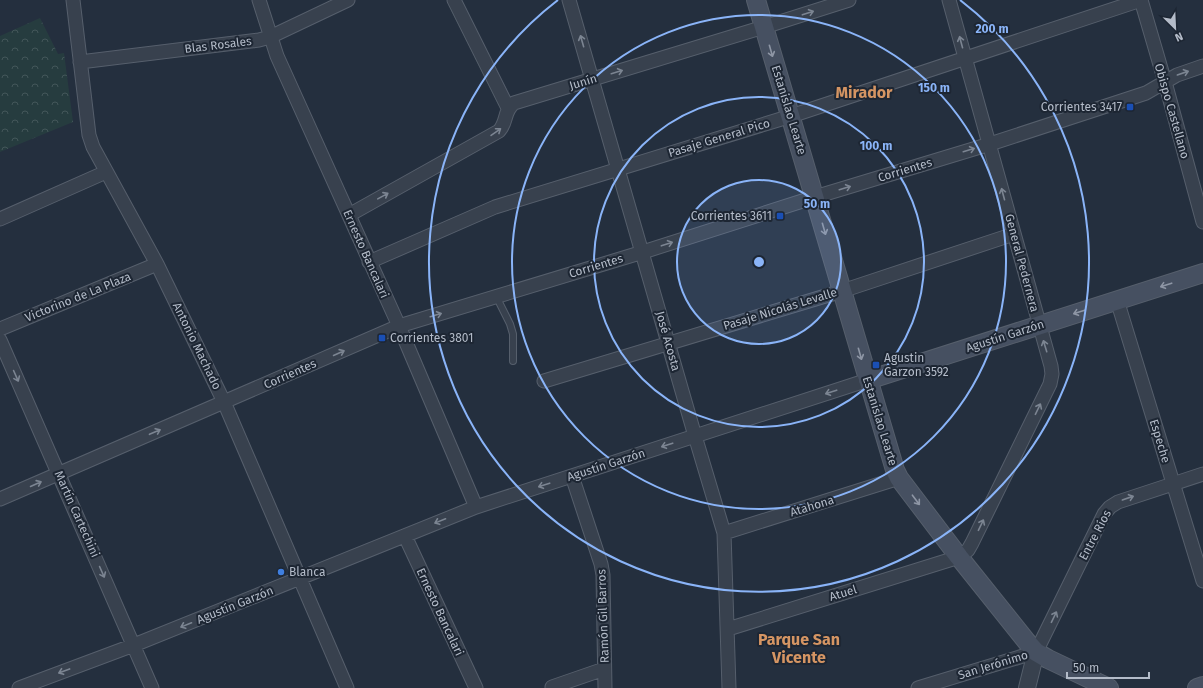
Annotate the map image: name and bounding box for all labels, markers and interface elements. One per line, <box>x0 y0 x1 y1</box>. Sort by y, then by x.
north arrow <box>1155 8 1195 48</box>
one-way arrow <box>802 9 815 16</box>
text: 200 m <box>975 22 1009 36</box>
text: N <box>1173 29 1185 44</box>
street label: Blas Rosales <box>184 34 253 56</box>
one-way arrow <box>578 35 585 48</box>
one-way arrow <box>957 35 964 48</box>
one-way arrow <box>768 44 775 57</box>
street label: Obispo Castellano <box>1152 62 1192 160</box>
street label: Estanislao Learte <box>769 64 809 156</box>
one-way arrow <box>610 68 623 75</box>
one-way arrow <box>1177 68 1189 76</box>
street label: Junín <box>568 71 598 93</box>
text: 150 m <box>918 81 950 95</box>
district label: Mirador <box>835 83 893 102</box>
place label: Corrientes 3417 <box>1041 100 1122 114</box>
marker: Corrientes 3417 <box>1125 102 1135 112</box>
street label: Pasaje General Pico <box>666 116 772 160</box>
one-way arrow <box>490 128 501 136</box>
text: 100 m <box>860 139 892 153</box>
one-way arrow <box>962 146 975 153</box>
street label: Corrientes <box>876 155 934 185</box>
one-way arrow <box>838 184 851 191</box>
one-way arrow <box>999 187 1007 200</box>
one-way arrow <box>377 191 389 199</box>
text: 50 m <box>804 197 830 211</box>
street label: Ernesto Bancalari <box>340 208 392 300</box>
place label: Corrientes 3611 <box>691 209 772 223</box>
marker: Corrientes 3611 <box>775 211 785 221</box>
street label: General Pedernera <box>1002 212 1042 314</box>
one-way arrow <box>821 222 828 235</box>
one-way arrow <box>661 240 674 247</box>
street label: Corrientes <box>567 251 625 281</box>
centre of rings <box>752 255 766 269</box>
street label: Victorino de La Plaza <box>23 269 133 325</box>
one-way arrow <box>1160 282 1173 289</box>
street label: Pasaje Nicolás Levalle <box>721 285 839 333</box>
street label: Antonio Machado <box>170 300 224 392</box>
street label: José Acosta <box>653 309 683 373</box>
one-way arrow <box>1074 309 1086 317</box>
one-way arrow <box>429 311 442 318</box>
street label: Agustín Garzón <box>964 317 1046 355</box>
place label: Corrientes 3801 <box>390 331 473 345</box>
marker: Corrientes 3801 <box>377 333 387 343</box>
one-way arrow <box>1041 340 1048 353</box>
one-way arrow <box>857 347 864 360</box>
one-way arrow <box>332 348 344 356</box>
place label: Agustin Garzon 3592 <box>884 351 949 379</box>
street label: Corrientes <box>262 356 319 392</box>
marker: Agustin Garzon 3592 <box>871 360 881 370</box>
one-way arrow <box>13 369 20 381</box>
street label: Estanislao Learte <box>860 375 900 467</box>
one-way arrow <box>825 389 837 397</box>
one-way arrow <box>1035 403 1042 415</box>
street label: Espeche <box>1147 417 1173 465</box>
one-way arrow <box>149 428 161 435</box>
one-way arrow <box>661 442 674 449</box>
street label: Agustín Garzón <box>565 446 647 484</box>
street label: Martín Cartechini <box>52 468 102 560</box>
one-way arrow <box>29 479 41 487</box>
one-way arrow <box>537 482 550 489</box>
street label: Atahona <box>788 493 836 519</box>
one-way arrow <box>1121 494 1134 501</box>
one-way arrow <box>912 495 920 506</box>
street label: Entre Ríos <box>1076 507 1114 563</box>
one-way arrow <box>435 518 447 526</box>
one-way arrow <box>978 520 985 532</box>
one-way arrow <box>98 565 106 577</box>
place label: Blanca <box>289 565 325 579</box>
street label: Ernesto Bancalari <box>414 566 466 658</box>
marker: Blanca <box>276 567 286 577</box>
street label: Ramón Gil Barros <box>594 568 612 663</box>
street label: Atuel <box>827 582 859 604</box>
street label: Agustín Garzón <box>195 583 275 627</box>
one-way arrow <box>1050 611 1058 623</box>
one-way arrow <box>180 621 192 629</box>
district label: Parque San Vicente <box>758 630 840 667</box>
street label: San Jerónimo <box>956 648 1030 682</box>
scale bar <box>1067 654 1149 680</box>
text: 50 m <box>1073 661 1099 675</box>
one-way arrow <box>59 668 71 676</box>

